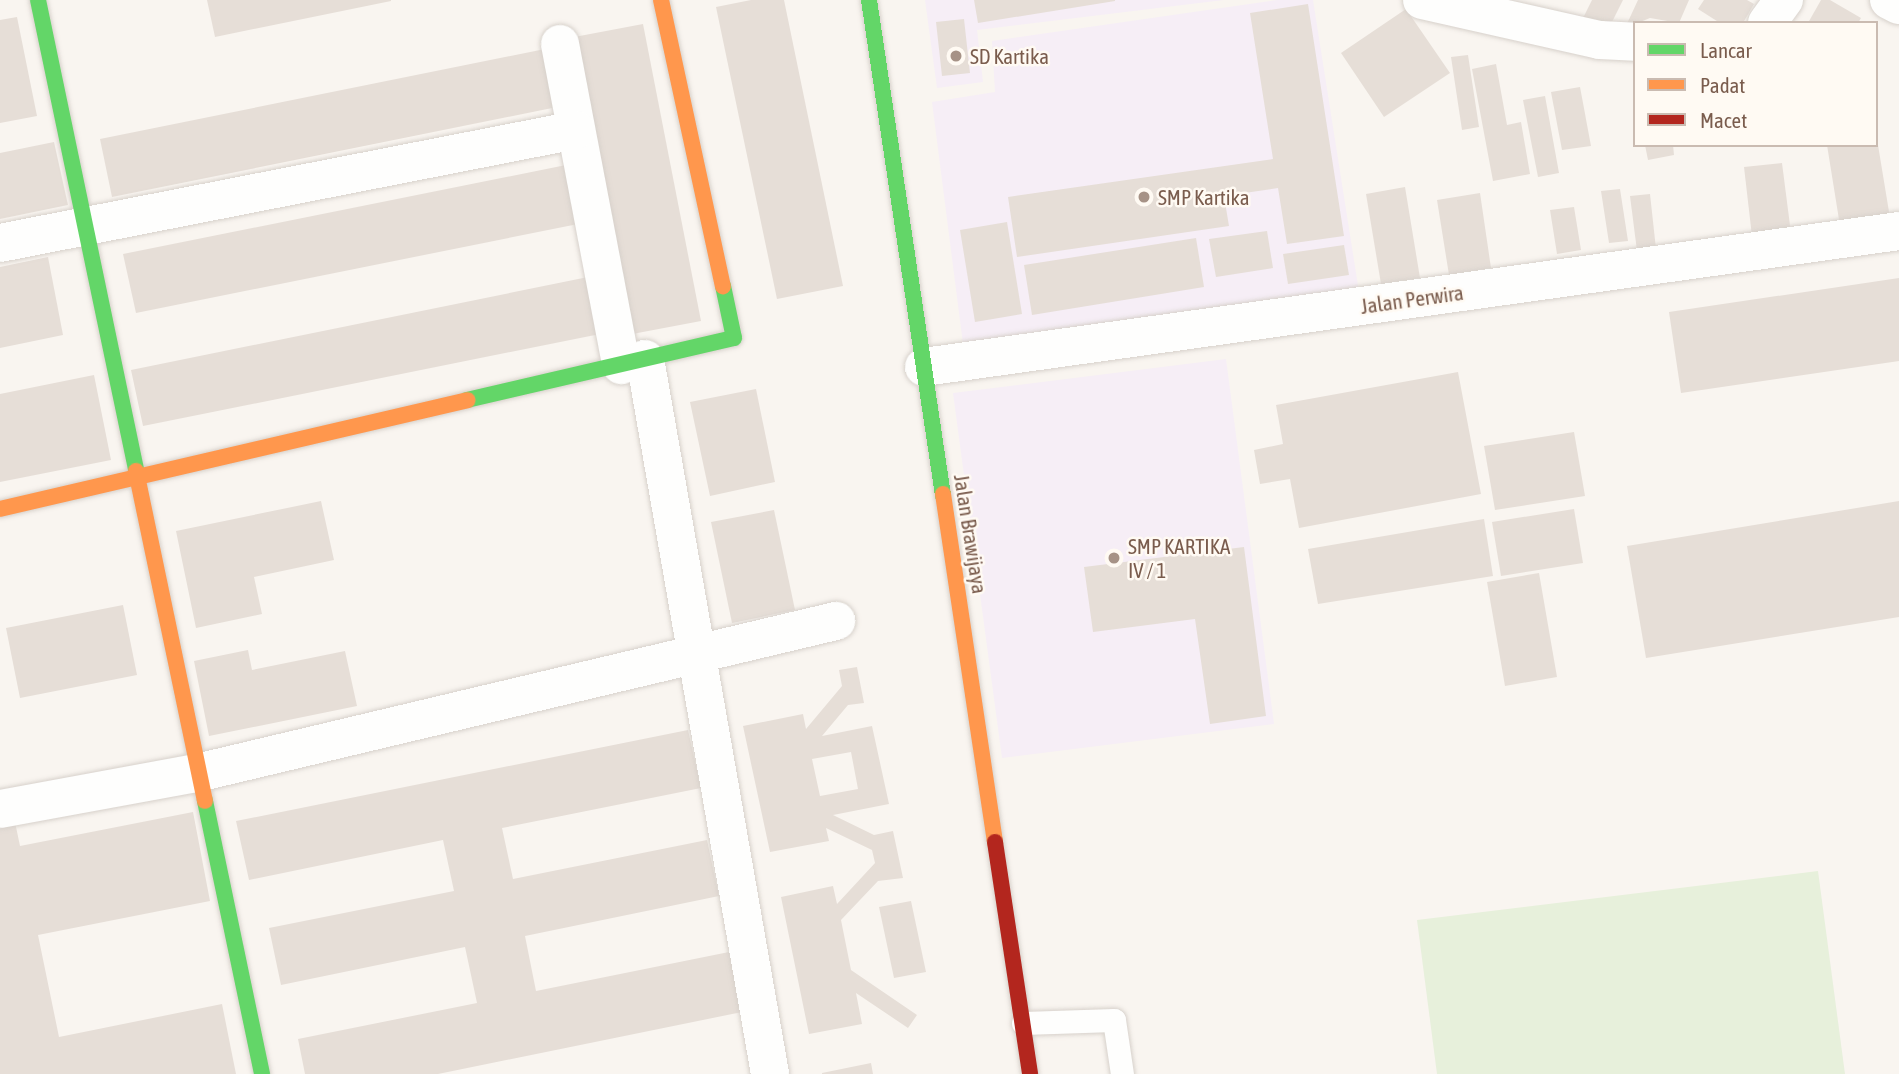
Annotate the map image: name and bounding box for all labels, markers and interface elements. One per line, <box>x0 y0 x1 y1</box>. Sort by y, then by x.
legend <box>1633 21 1878 147</box>
text: Lancar <box>1700 38 1752 62</box>
place label: SD Kartika <box>970 43 1049 69</box>
marker: SD Kartika <box>948 48 964 64</box>
text: Padat <box>1700 73 1745 97</box>
text: Macet <box>1700 108 1747 132</box>
place label: SMP Kartika <box>1158 184 1250 210</box>
marker: SMP Kartika <box>1136 189 1152 205</box>
street label: Jalan Perwira <box>1359 279 1465 319</box>
street label: Jalan Brawijaya <box>949 473 993 595</box>
place label: SMP KARTIKA IV / 1 <box>1128 533 1230 583</box>
marker: SMP KARTIKA IV / 1 <box>1106 550 1122 566</box>

